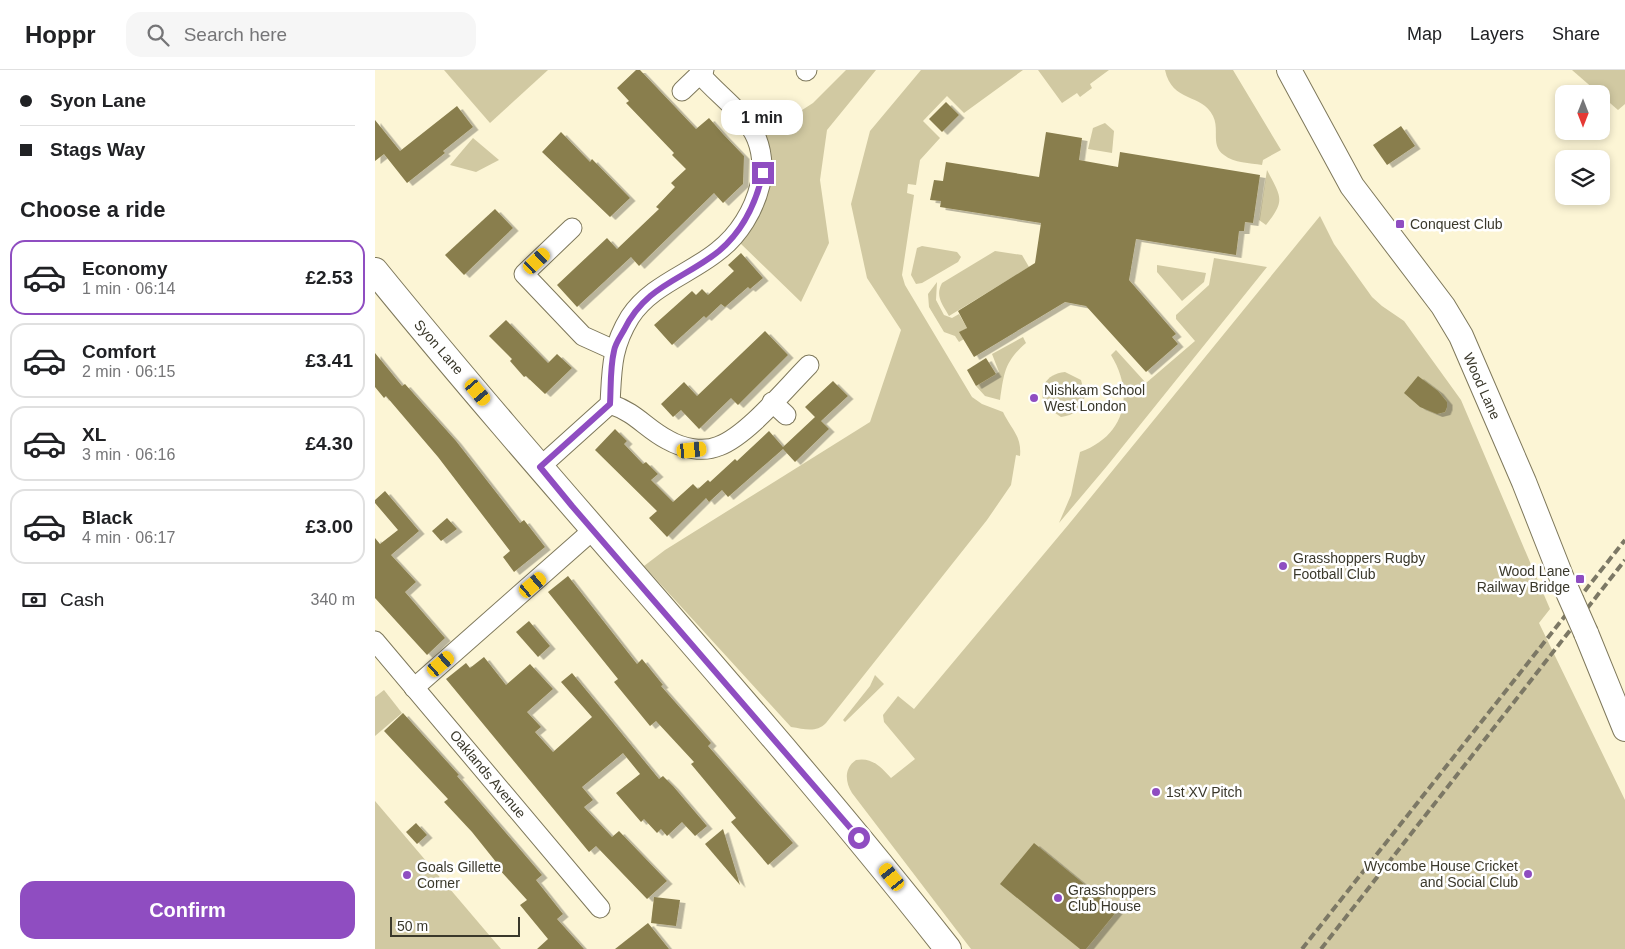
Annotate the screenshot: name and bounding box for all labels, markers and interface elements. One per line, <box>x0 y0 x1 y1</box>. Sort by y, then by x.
search box <box>126 12 476 57</box>
text: Hoppr <box>25 21 96 48</box>
icon: search <box>144 21 172 49</box>
text: Search here <box>184 24 287 45</box>
text: Map <box>1407 24 1442 44</box>
text: Layers <box>1470 24 1524 44</box>
text: Share <box>1552 24 1600 44</box>
north arrow <box>1555 85 1610 140</box>
map controls <box>1555 85 1610 205</box>
text: Syon Lane <box>50 90 146 111</box>
callout: 1 min <box>722 101 804 136</box>
text: 1 min <box>741 109 783 126</box>
text: Stags Way <box>50 139 145 160</box>
button: layers <box>1555 150 1610 205</box>
route end <box>752 162 774 184</box>
text: Choose a ride <box>20 197 165 222</box>
place label: Conquest Club <box>1410 216 1503 232</box>
marker: Conquest Club <box>1394 218 1406 230</box>
car <box>520 245 553 277</box>
icon: car <box>22 255 67 300</box>
text: Economy <box>82 258 168 279</box>
text: £2.53 <box>305 267 353 288</box>
text: 1 min · 06:14 <box>82 280 175 297</box>
street label: Syon Lane <box>411 316 467 378</box>
icon: car <box>22 338 67 383</box>
text: Comfort <box>82 341 156 362</box>
text: £3.41 <box>305 350 353 371</box>
street label: Wood Lane <box>1460 350 1504 422</box>
text: 2 min · 06:15 <box>82 363 175 380</box>
car <box>462 376 493 408</box>
place label: Nishkam School West London <box>1044 382 1145 414</box>
marker: Nishkam School West London <box>1028 392 1040 404</box>
icon: car <box>22 421 67 466</box>
text: XL <box>82 424 106 445</box>
text: £4.30 <box>305 433 353 454</box>
car <box>676 441 707 459</box>
text: 3 min · 06:16 <box>82 446 175 463</box>
icon: car <box>22 504 67 549</box>
text: Black <box>82 507 133 528</box>
text: £3.00 <box>305 516 353 537</box>
text: 4 min · 06:17 <box>82 529 175 546</box>
place label: Grasshoppers Rugby Football Club <box>1293 550 1425 582</box>
marker: Grasshoppers Rugby Football Club <box>1277 560 1289 572</box>
place label: Wood Lane Railway Bridge <box>1477 563 1570 595</box>
car <box>516 570 549 600</box>
marker: Wood Lane Railway Bridge <box>1574 573 1586 585</box>
icon: cash <box>20 586 48 614</box>
text: Cash <box>60 589 104 610</box>
text: 340 m <box>311 591 355 608</box>
car <box>424 648 457 680</box>
street label: Oaklands Avenue <box>447 727 529 821</box>
place label: 1st XV Pitch <box>1166 784 1242 800</box>
marker: 1st XV Pitch <box>1150 786 1162 798</box>
route start <box>848 827 870 849</box>
place label: Wycombe House Cricket and Social Club <box>1364 858 1518 890</box>
place label: Goals Gillette Corner <box>417 859 501 891</box>
car <box>876 861 907 893</box>
marker: Wycombe House Cricket and Social Club <box>1522 868 1534 880</box>
marker: Goals Gillette Corner <box>401 869 413 881</box>
button: Confirm <box>20 881 355 939</box>
place label: Grasshoppers Club House <box>1068 882 1156 914</box>
marker: Grasshoppers Club House <box>1052 892 1064 904</box>
scale bar <box>390 914 520 937</box>
text: 50 m <box>397 918 428 934</box>

